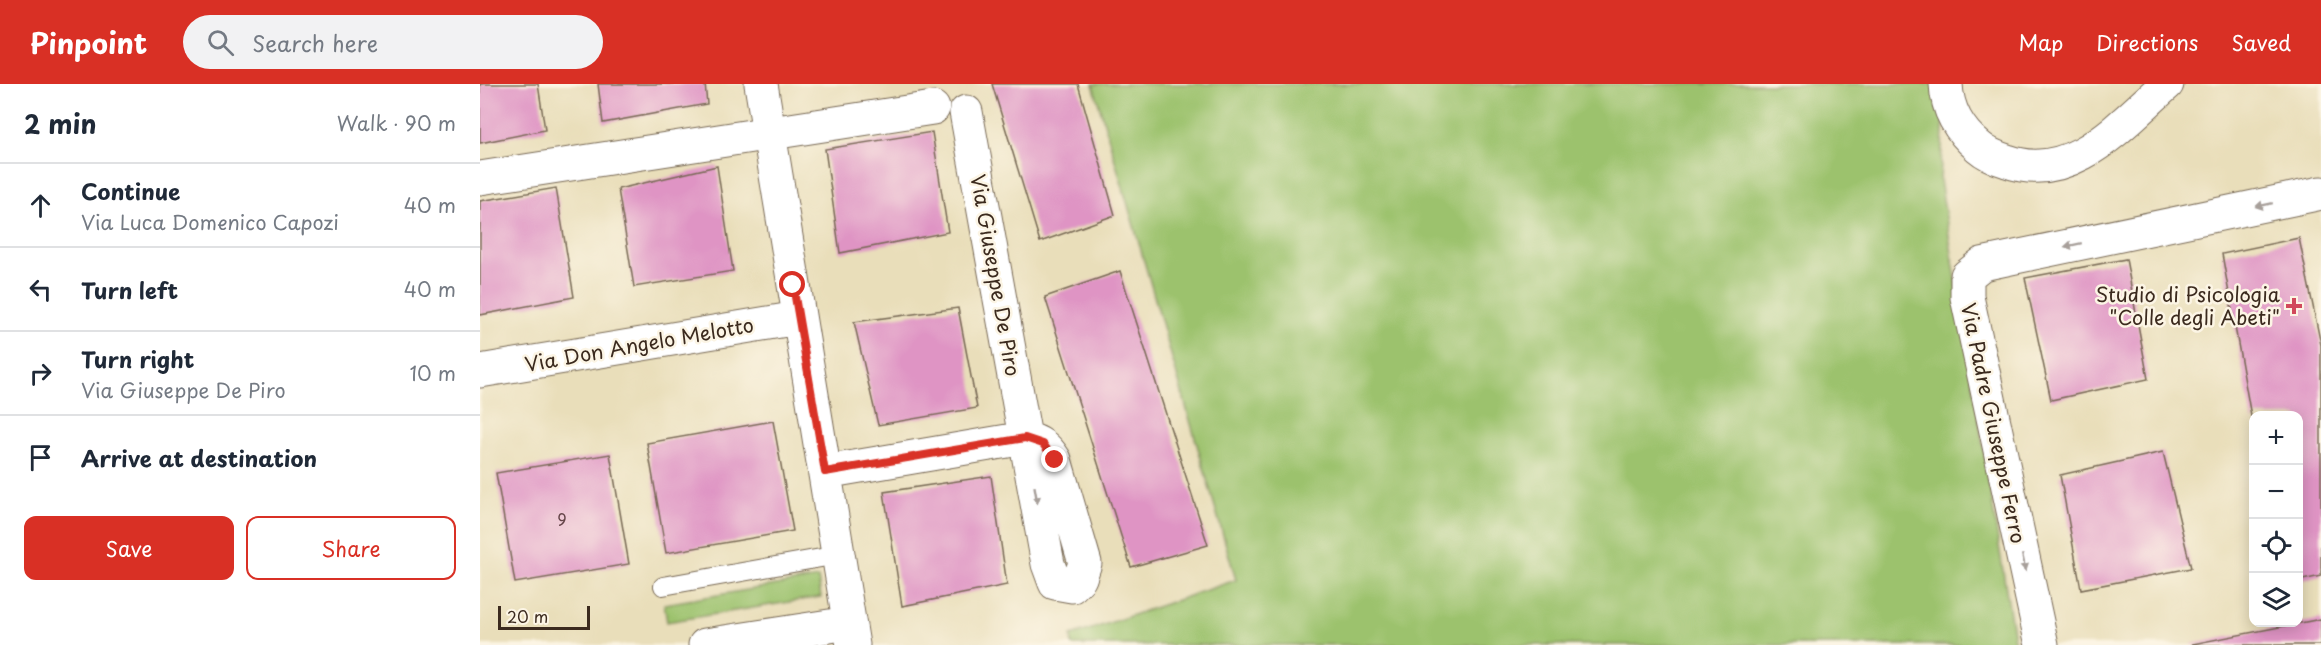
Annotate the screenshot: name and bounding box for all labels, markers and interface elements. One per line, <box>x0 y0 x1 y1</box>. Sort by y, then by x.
search box <box>183 15 603 69</box>
text: Pinpoint <box>30 21 147 64</box>
icon: search <box>204 26 237 59</box>
text: Search here <box>252 26 378 59</box>
text: Map <box>2018 26 2063 58</box>
text: Directions <box>2096 26 2198 58</box>
text: Saved <box>2231 26 2291 58</box>
text: 2 min <box>24 104 97 143</box>
text: Walk · 90 m <box>337 108 456 138</box>
street label: Via Giuseppe De Piro <box>963 172 1029 378</box>
text: Continue <box>81 174 180 207</box>
icon: ahead <box>24 189 57 222</box>
text: 40 m <box>404 190 456 220</box>
one-way arrow <box>2254 201 2273 210</box>
text: Via Luca Domenico Capozi <box>81 207 339 237</box>
one-way arrow <box>2063 241 2082 250</box>
route start <box>779 271 805 297</box>
icon: left <box>24 273 57 306</box>
text: Turn left <box>81 273 178 306</box>
text: 40 m <box>404 274 456 304</box>
place label: Studio di Psicologia "Colle degli Abeti" <box>2096 279 2281 332</box>
marker: Studio di Psicologia "Colle degli Abeti" <box>2285 297 2303 315</box>
street label: Via Padre Giuseppe Ferro <box>1954 300 2034 546</box>
street label: Via Don Angelo Melotto <box>522 309 756 379</box>
text: Turn right <box>81 342 194 375</box>
icon: right <box>24 357 57 390</box>
text: 10 m <box>409 358 456 388</box>
text: Via Giuseppe De Piro <box>81 375 286 405</box>
map controls <box>2249 411 2303 627</box>
button: + <box>2249 411 2303 465</box>
icon: arrive <box>24 441 57 474</box>
text: Arrive at destination <box>81 441 317 474</box>
route end <box>1041 446 1067 472</box>
button: − <box>2249 465 2303 519</box>
one-way arrow <box>1032 486 1041 505</box>
house number: 9 <box>557 507 567 531</box>
button: Save <box>24 516 234 580</box>
button: Share <box>246 516 456 580</box>
button: locate <box>2249 519 2303 573</box>
one-way arrow <box>2020 554 2029 573</box>
button: layers <box>2249 573 2303 627</box>
scale bar <box>498 603 590 630</box>
text: 20 m <box>507 604 548 628</box>

